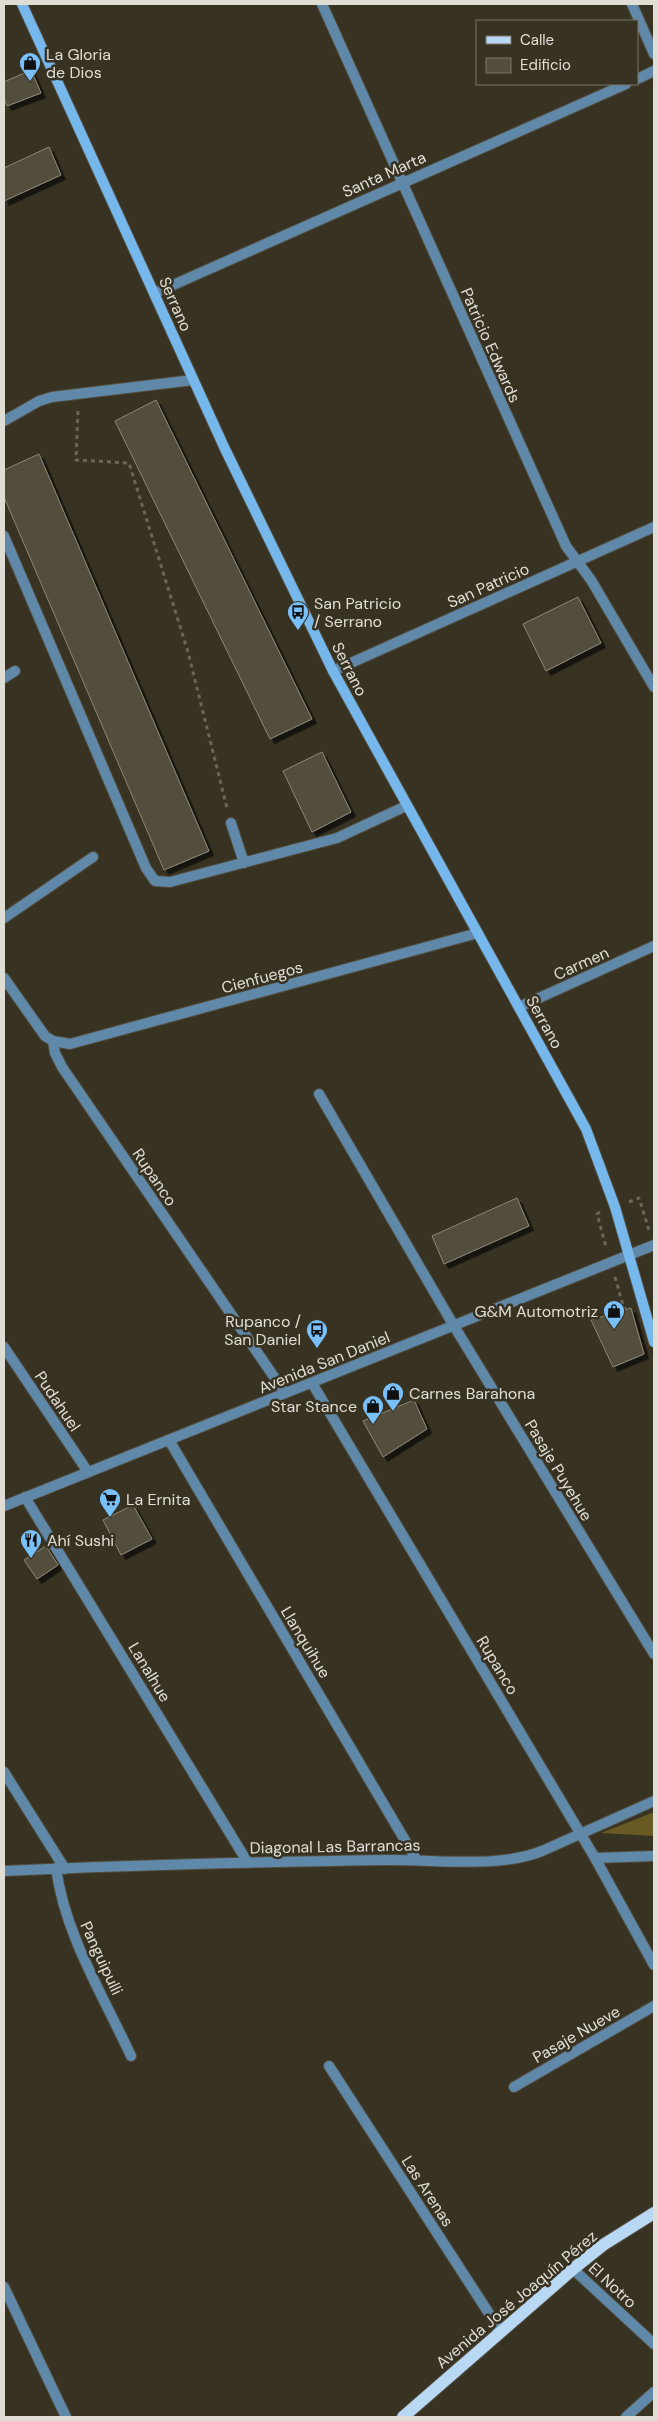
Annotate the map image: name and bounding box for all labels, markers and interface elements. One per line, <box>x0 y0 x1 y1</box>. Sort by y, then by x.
legend <box>476 20 638 85</box>
text: Calle <box>520 30 554 50</box>
place label: La Gloria de Dios <box>46 44 111 83</box>
shop icon: La Gloria de Dios <box>18 51 42 82</box>
text: Edificio <box>520 55 571 75</box>
street label: Santa Marta <box>339 147 429 202</box>
street label: Serrano <box>154 274 197 335</box>
street label: Patricio Edwards <box>456 284 525 406</box>
street label: San Patricio <box>444 558 532 613</box>
place label: San Patricio / Serrano <box>314 593 401 632</box>
bus stop icon: San Patricio / Serrano <box>286 600 310 631</box>
street label: Serrano <box>327 639 372 700</box>
street label: Carmen <box>550 942 612 985</box>
street label: Cienfuegos <box>219 957 305 998</box>
street label: Serrano <box>521 992 568 1053</box>
street label: Rupanco <box>128 1144 182 1210</box>
shop icon: G&M Automotriz <box>602 1299 626 1330</box>
place label: G&M Automotriz <box>474 1301 598 1322</box>
place label: Rupanco / San Daniel <box>224 1311 301 1350</box>
bus stop icon: Rupanco / San Daniel <box>305 1318 329 1349</box>
street label: Avenida San Daniel <box>255 1327 393 1398</box>
street label: Pudahuel <box>30 1367 85 1435</box>
shop icon: Carnes Barahona <box>381 1381 405 1412</box>
place label: Carnes Barahona <box>409 1383 535 1404</box>
shop icon: Star Stance <box>361 1394 385 1425</box>
place label: Star Stance <box>271 1396 357 1417</box>
street label: Pasaje Puyehue <box>520 1416 597 1525</box>
supermarket icon: La Ernita <box>98 1487 122 1518</box>
place label: La Ernita <box>126 1489 190 1510</box>
restaurant icon: Ahí Sushi <box>19 1528 43 1559</box>
place label: Ahí Sushi <box>47 1530 114 1551</box>
street label: Llanquihue <box>276 1602 335 1682</box>
street label: Rupanco <box>472 1632 523 1699</box>
street label: Lanalhue <box>124 1639 176 1706</box>
street label: Diagonal Las Barrancas <box>249 1835 421 1858</box>
street label: Panguipulli <box>75 1918 128 1998</box>
street label: Pasaje Nueve <box>529 2001 624 2068</box>
street label: Las Arenas <box>397 2152 458 2231</box>
street label: Avenida José Joaquín Pérez <box>431 2226 601 2373</box>
street label: El Notro <box>584 2258 641 2313</box>

